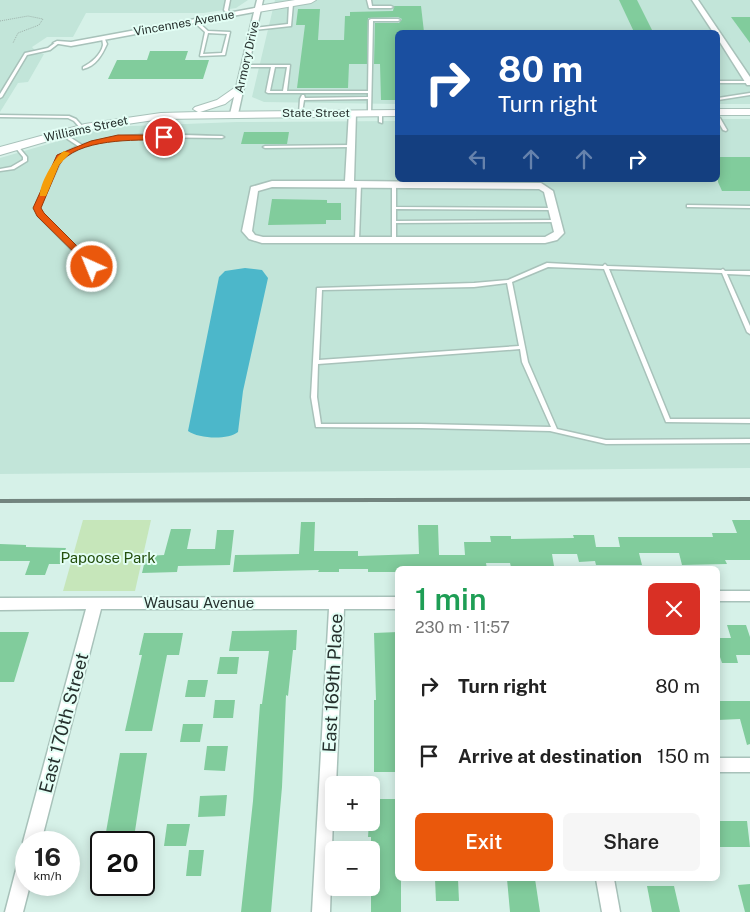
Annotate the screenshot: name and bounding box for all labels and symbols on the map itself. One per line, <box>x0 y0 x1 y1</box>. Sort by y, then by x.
street label: Vincennes Avenue <box>133 7 236 39</box>
street label: Armory Drive <box>232 20 262 94</box>
street label: State Street <box>282 106 350 120</box>
street label: Williams Street <box>43 113 130 145</box>
pin <box>143 116 185 158</box>
position arrow <box>65 240 117 292</box>
park label: Papoose Park <box>60 549 156 566</box>
street label: Wausau Avenue <box>144 594 254 611</box>
street label: East 169th Place <box>318 613 347 753</box>
street label: East 170th Street <box>35 650 92 795</box>
speed limit sign: 20 <box>90 831 155 896</box>

